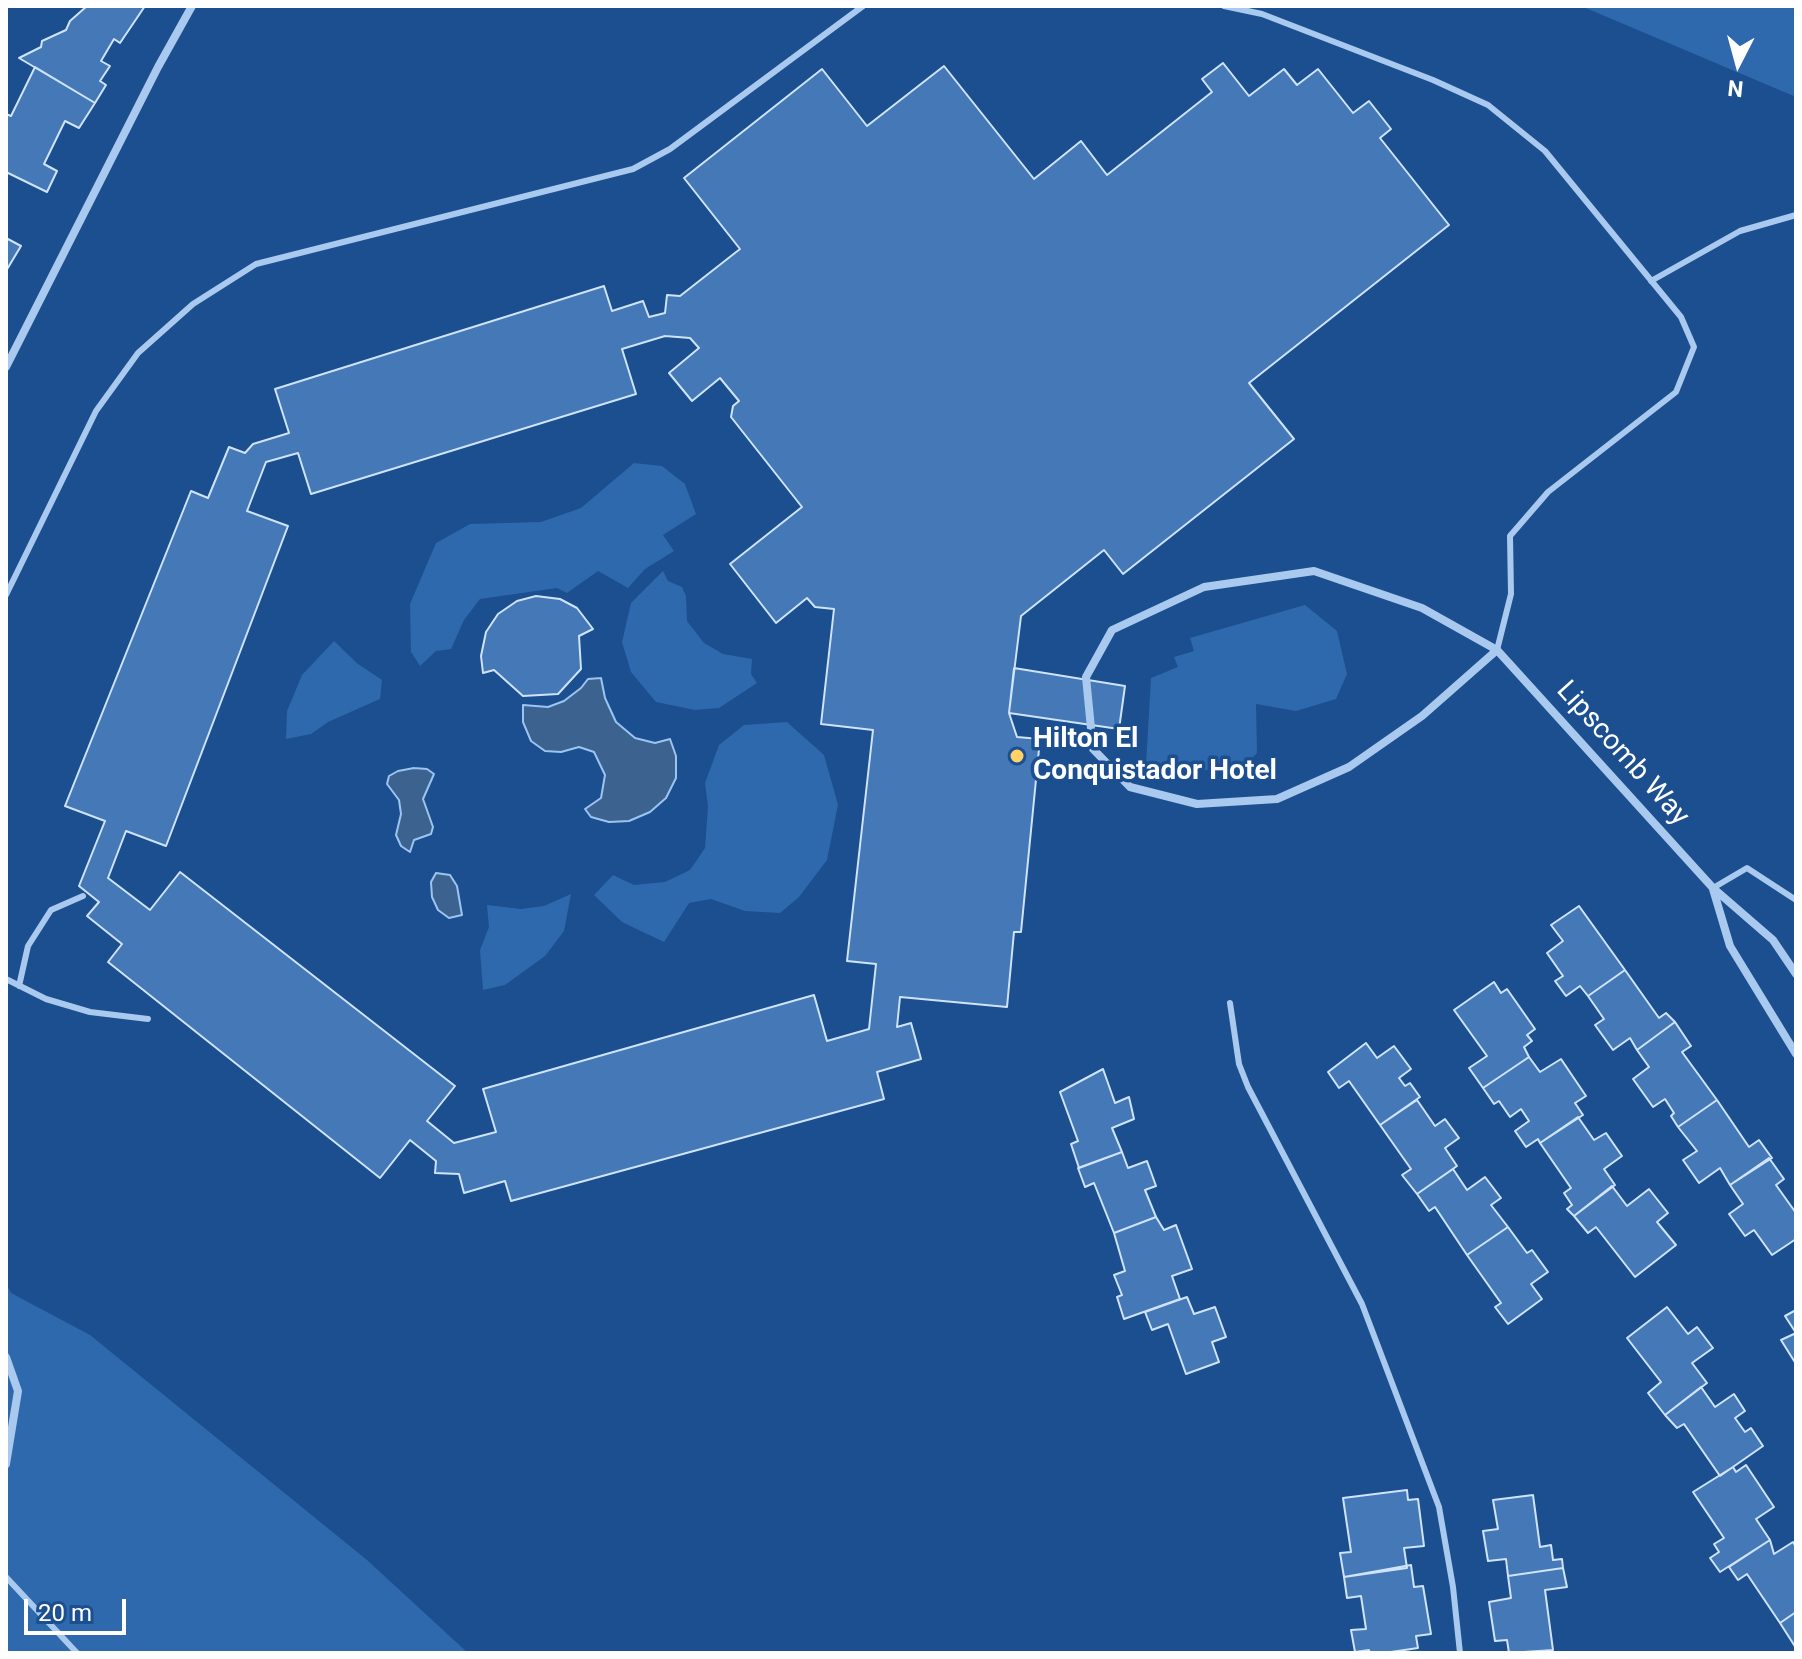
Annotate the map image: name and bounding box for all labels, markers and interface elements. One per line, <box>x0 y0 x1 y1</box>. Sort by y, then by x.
north arrow <box>1698 24 1778 104</box>
text: N <box>1726 75 1744 102</box>
street label: Lipscomb Way <box>1548 675 1696 833</box>
place label: Hilton El Conquistador Hotel <box>1033 723 1277 789</box>
marker: Hilton El Conquistador Hotel <box>1008 747 1026 765</box>
scale bar <box>28 1583 130 1633</box>
text: 20 m <box>38 1599 92 1627</box>

